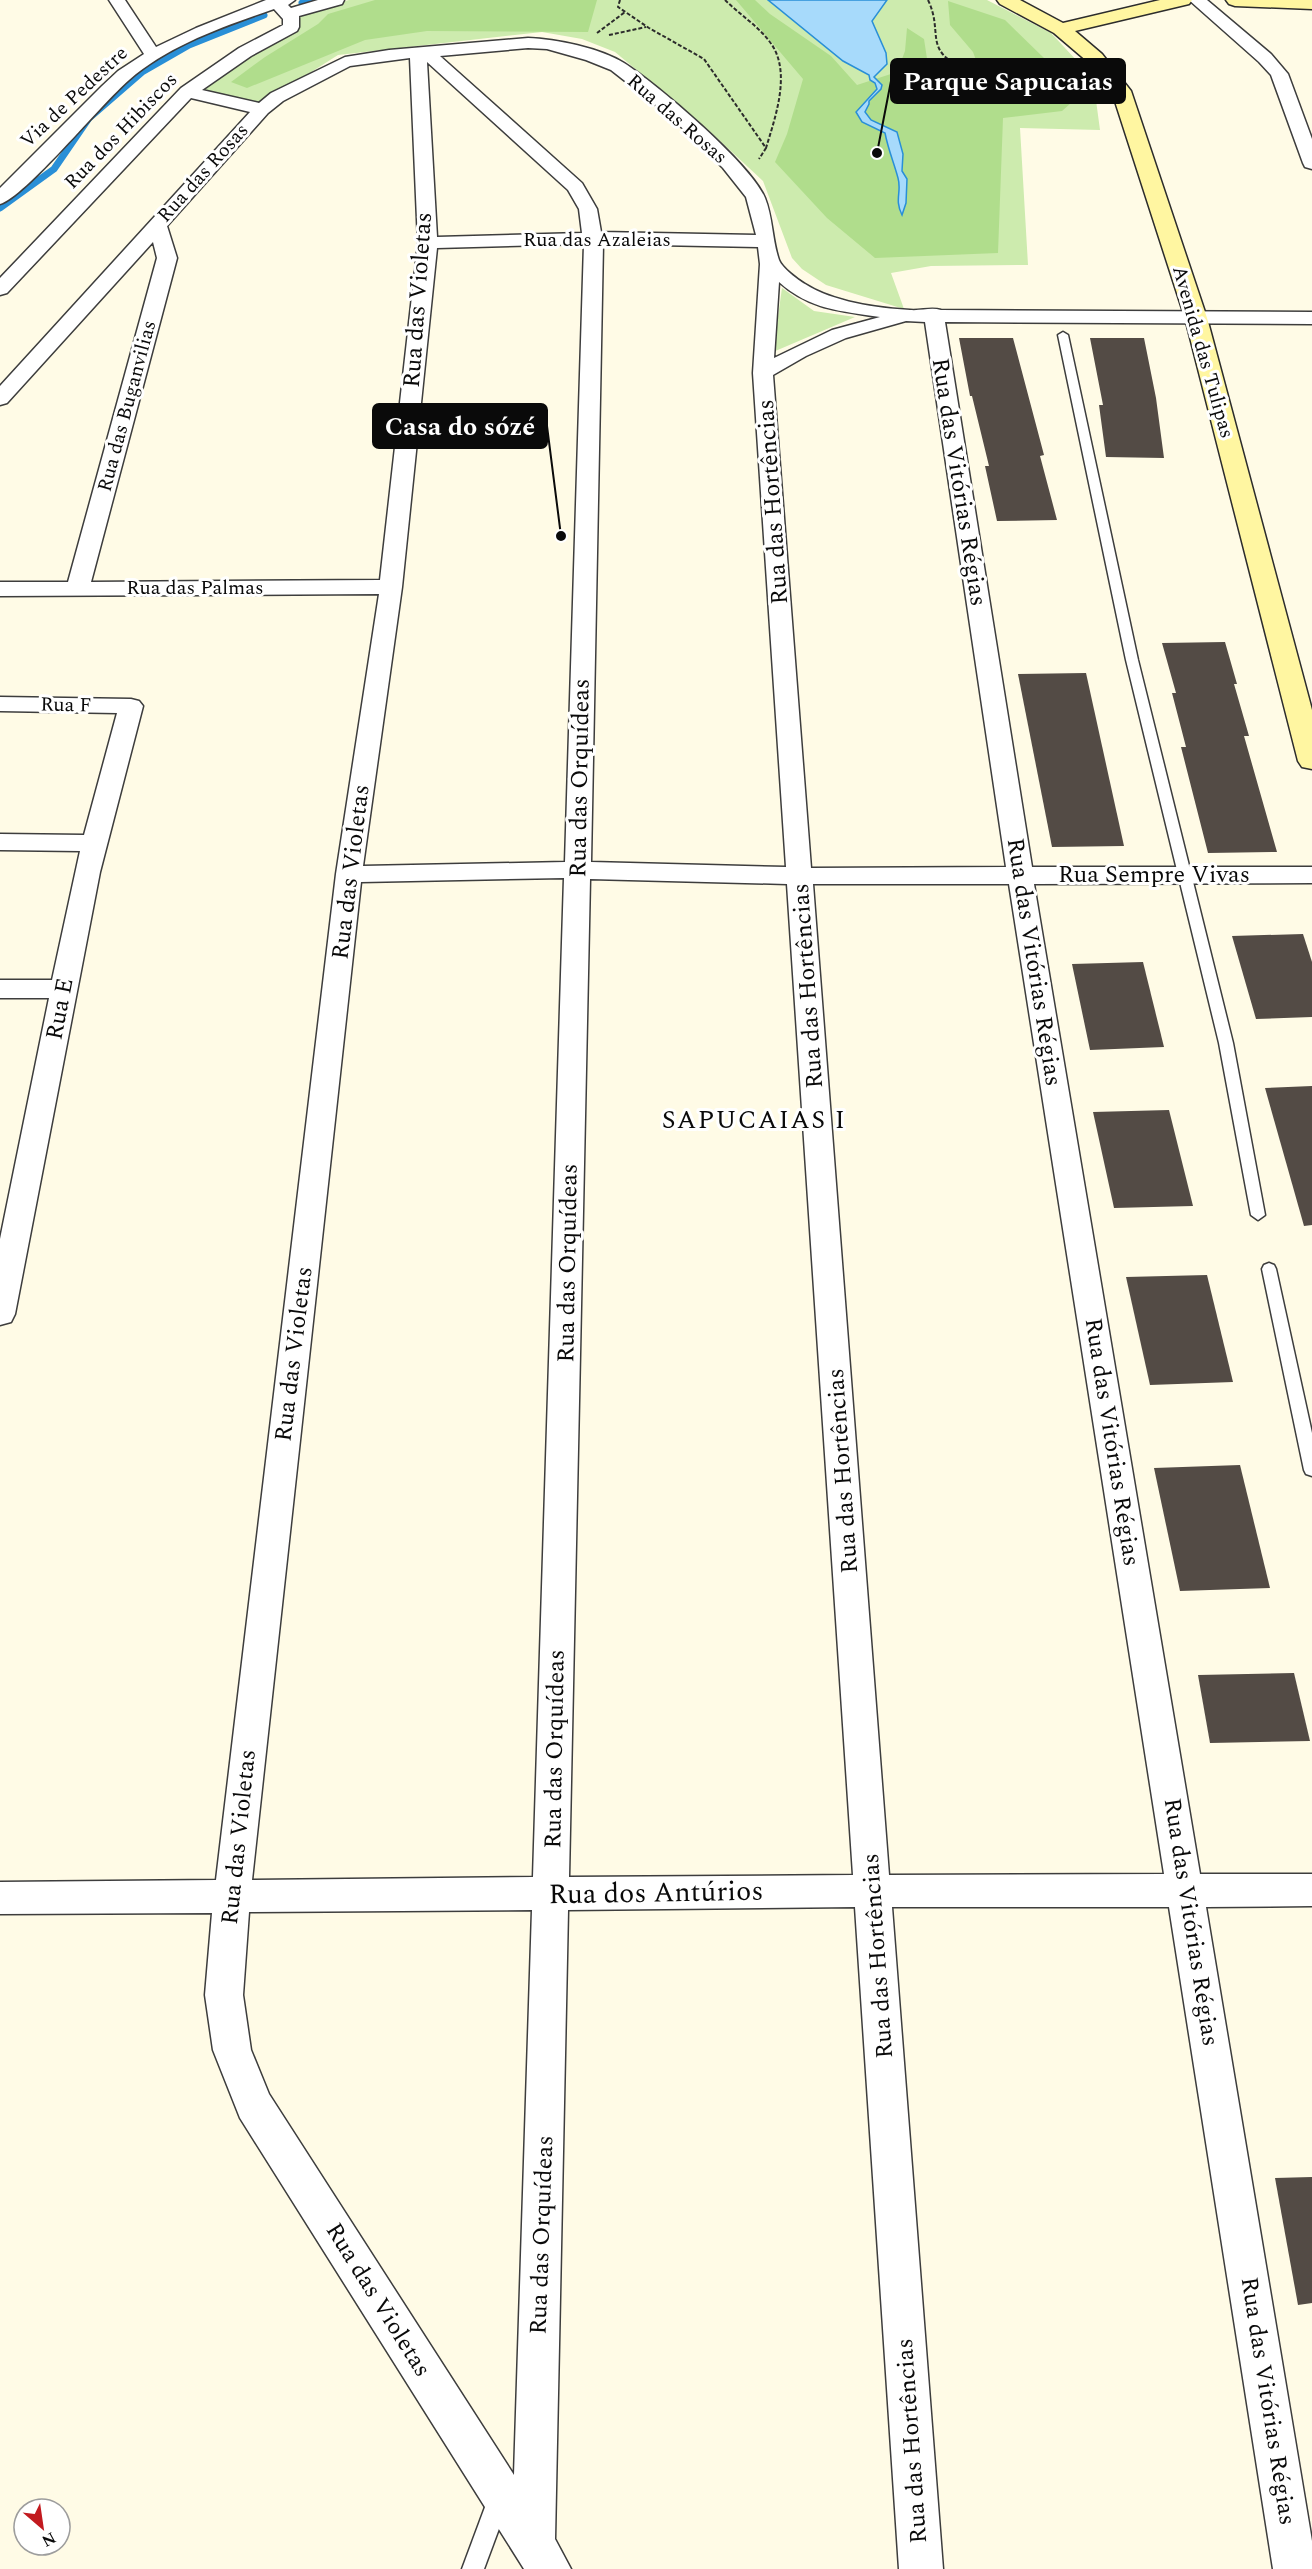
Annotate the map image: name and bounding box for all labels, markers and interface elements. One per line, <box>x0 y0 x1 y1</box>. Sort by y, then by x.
street label: Via de Pedestre <box>13 39 135 155</box>
callout: Parque Sapucaias <box>891 59 1125 103</box>
text: Parque Sapucaias <box>903 62 1113 102</box>
street label: Rua dos Hibiscos <box>57 66 185 196</box>
street label: Rua das Rosas <box>620 67 734 171</box>
street label: Rua das Rosas <box>150 117 256 229</box>
street label: Rua das Violetas <box>394 211 442 389</box>
street label: Rua das Azaleias <box>523 225 671 255</box>
street label: Avenida das Tulipas <box>1164 262 1242 442</box>
street label: Rua das Buganvilias <box>90 317 164 495</box>
street label: Rua das Vitórias Régias <box>922 355 996 609</box>
street label: Rua das Hortências <box>748 398 798 606</box>
callout: Casa do sózé <box>373 404 547 448</box>
text: Casa do sózé <box>385 407 535 447</box>
street label: Rua das Palmas <box>126 573 264 603</box>
street label: Rua das Orquídeas <box>560 678 600 878</box>
street label: Rua F <box>40 690 92 720</box>
street label: Rua das Violetas <box>322 782 380 962</box>
street label: Rua das Vitórias Régias <box>997 835 1071 1089</box>
street label: Rua Sempre Vivas <box>1058 857 1250 893</box>
street label: Rua das Hortências <box>783 882 833 1090</box>
street label: Rua E <box>36 975 84 1043</box>
district label: SAPUCAIAS I <box>662 1100 846 1140</box>
street label: Rua das Orquídeas <box>548 1163 588 1363</box>
street label: Rua das Violetas <box>265 1264 323 1444</box>
street label: Rua das Vitórias Régias <box>1075 1315 1149 1569</box>
street label: Rua das Hortências <box>818 1367 868 1575</box>
street label: Rua das Orquídeas <box>535 1649 575 1849</box>
street label: Rua das Violetas <box>212 1748 266 1926</box>
street label: Rua das Vitórias Régias <box>1154 1795 1228 2049</box>
street label: Rua das Hortências <box>853 1852 903 2060</box>
street label: Rua dos Antúrios <box>548 1870 764 1916</box>
street label: Rua das Orquídeas <box>521 2135 563 2335</box>
street label: Rua das Violetas <box>316 2216 440 2384</box>
street label: Rua das Vitórias Régias <box>1231 2274 1305 2528</box>
street label: Rua das Hortências <box>887 2337 937 2545</box>
north arrow <box>12 2497 72 2557</box>
text: N <box>37 2526 60 2553</box>

